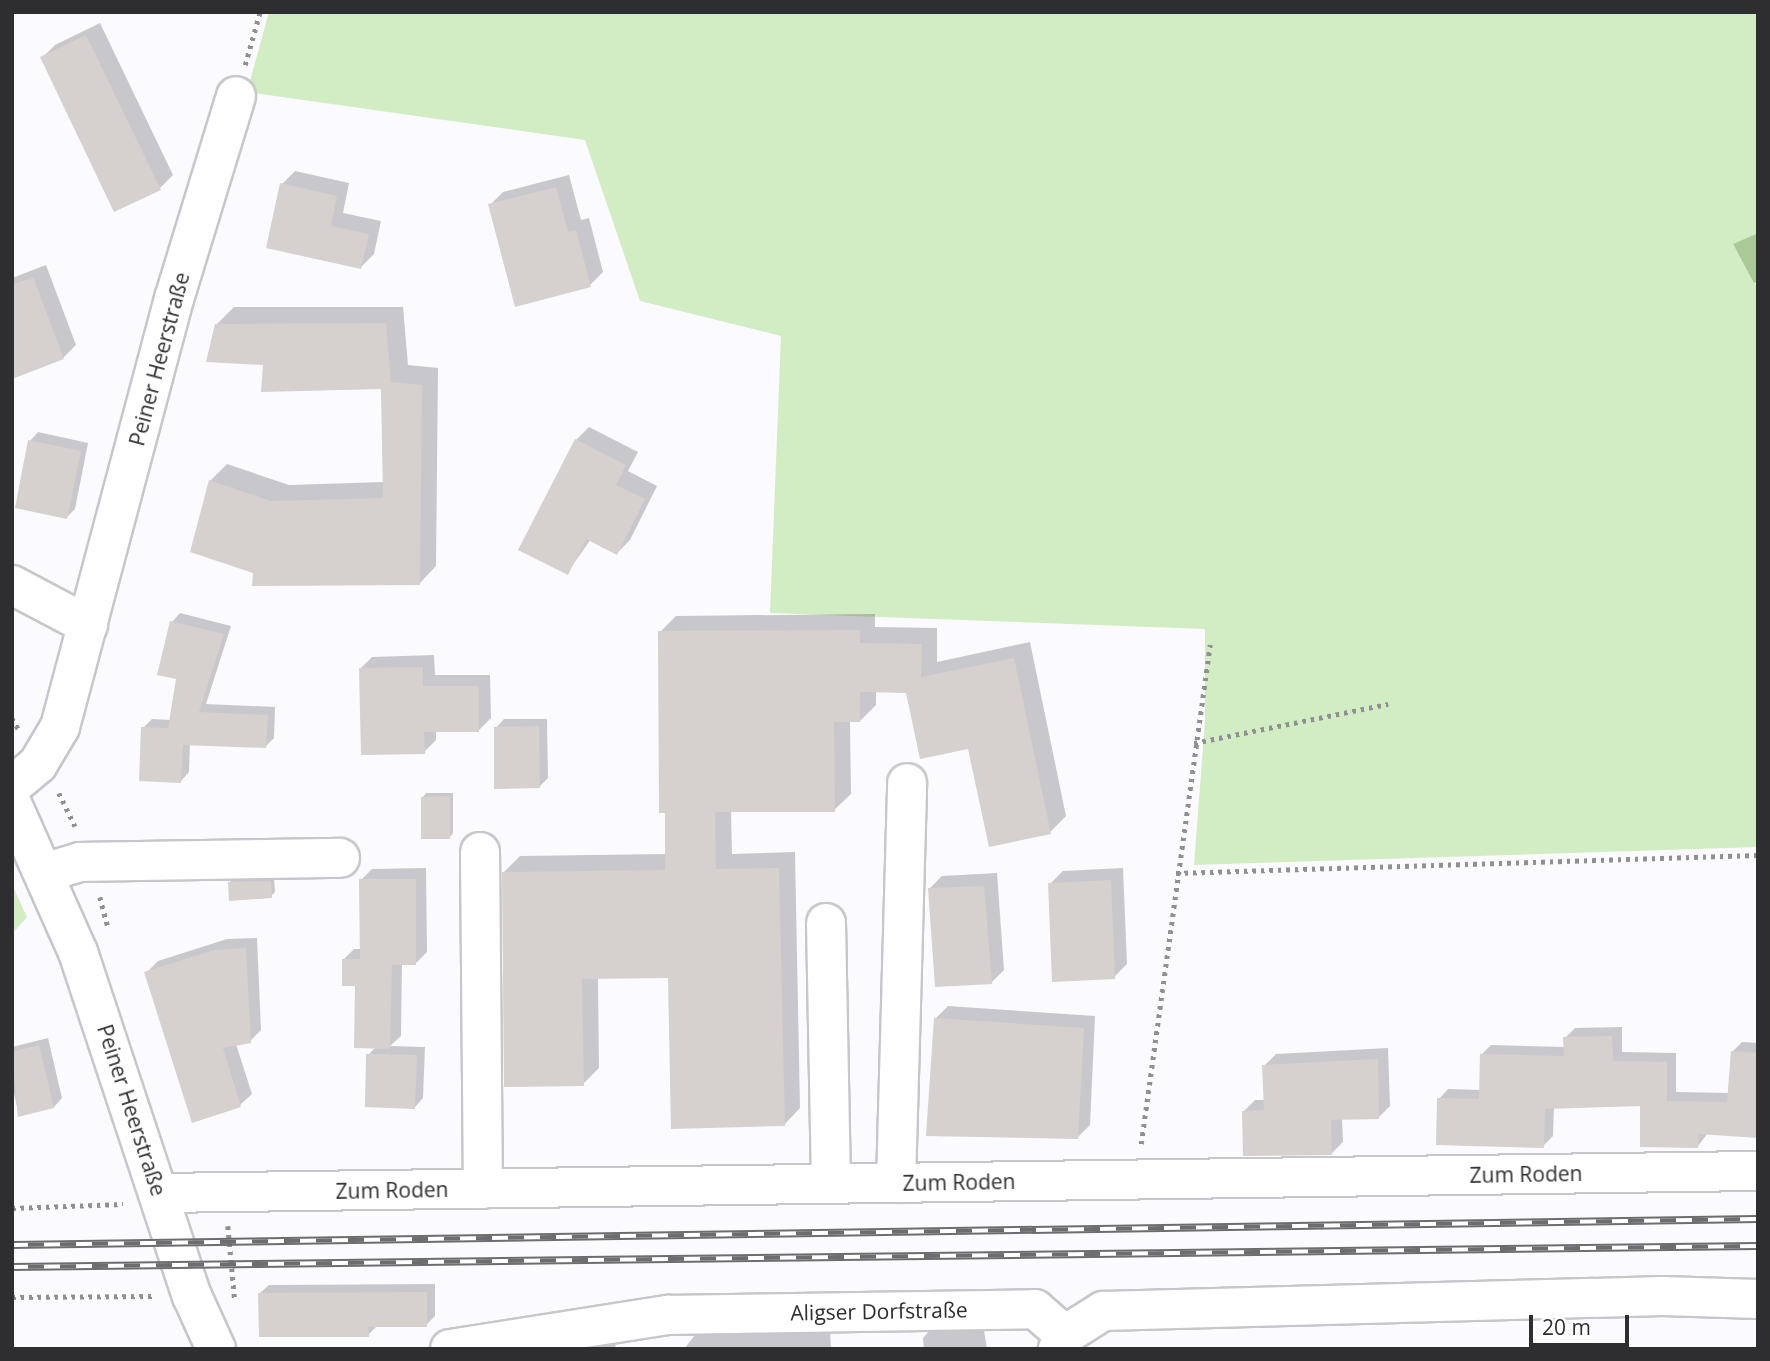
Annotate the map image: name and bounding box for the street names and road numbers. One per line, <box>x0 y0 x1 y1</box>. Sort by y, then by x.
street label: Peiner Heerstraße <box>124 269 194 449</box>
street label: Peiner Heerstraße <box>92 1021 172 1199</box>
street label: Zum Roden <box>1469 1160 1583 1188</box>
street label: Zum Roden <box>902 1168 1016 1196</box>
street label: Zum Roden <box>335 1176 449 1204</box>
street label: Aligser Dorfstraße <box>790 1297 968 1325</box>

